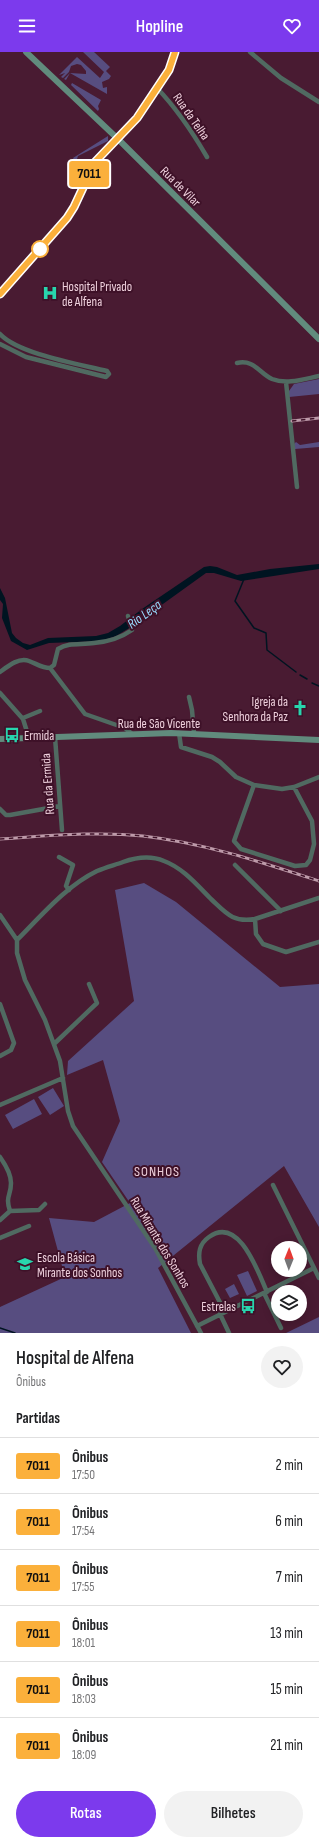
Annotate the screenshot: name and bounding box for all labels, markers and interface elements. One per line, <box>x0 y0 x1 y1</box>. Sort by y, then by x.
icon: menu <box>16 15 38 37</box>
icon: heart <box>281 15 303 37</box>
text: Hopline <box>136 16 183 37</box>
street label: Rua da Telha <box>169 90 213 143</box>
line badge: 7011 <box>61 161 117 187</box>
street label: Rua de Vilar <box>157 163 204 210</box>
text: 7011 <box>77 165 101 182</box>
unlabelled marker <box>31 240 49 258</box>
place label: Hospital Privado de Alfena <box>62 279 132 310</box>
hospital icon: Hospital Privado de Alfena <box>41 284 59 302</box>
water label: Rio Leça <box>124 596 165 633</box>
place label: Igreja da Senhora da Paz <box>223 694 288 725</box>
church icon: Igreja da Senhora da Paz <box>291 699 309 717</box>
street label: Rua de São Vicente <box>118 716 200 732</box>
bus stop icon: Ermida <box>3 726 21 744</box>
place label: Ermida <box>24 728 54 744</box>
street label: Rua da Ermida <box>38 753 58 815</box>
district label: SONHOS <box>134 1163 180 1180</box>
street label: Rua Mirante dos Sonhos <box>127 1194 194 1291</box>
north arrow <box>271 1241 307 1277</box>
map controls <box>271 1241 307 1321</box>
place label: Escola Básica Mirante dos Sonhos <box>37 1250 123 1281</box>
school or university icon: Escola Básica Mirante dos Sonhos <box>16 1255 34 1273</box>
button: layers <box>271 1285 307 1321</box>
bus stop icon: Estrelas <box>239 1297 257 1315</box>
place label: Estrelas <box>201 1299 236 1315</box>
button: heart <box>261 1346 303 1388</box>
text: Hospital de Alfena <box>16 1347 134 1370</box>
text: Ônibus <box>16 1374 46 1390</box>
text: Partidas <box>16 1409 60 1428</box>
text: Ônibus <box>72 1448 108 1467</box>
text: 2 min <box>276 1456 303 1475</box>
text: 7011 <box>26 1457 50 1474</box>
text: 17:50 <box>72 1467 95 1483</box>
text: Ônibus <box>72 1504 108 1523</box>
text: 6 min <box>275 1512 303 1531</box>
text: 7011 <box>26 1513 50 1530</box>
text: 17:54 <box>72 1523 95 1539</box>
text: Ônibus <box>72 1560 108 1579</box>
text: 7 min <box>276 1568 303 1587</box>
text: 7011 <box>26 1569 50 1586</box>
text: 17:55 <box>72 1579 95 1595</box>
text: Ônibus <box>72 1616 108 1635</box>
text: 13 min <box>270 1624 303 1643</box>
text: 7011 <box>26 1625 50 1642</box>
text: 18:01 <box>72 1635 95 1651</box>
text: Ônibus <box>72 1672 108 1691</box>
text: 15 min <box>271 1680 303 1699</box>
text: 7011 <box>26 1681 50 1698</box>
text: 18:03 <box>72 1691 96 1707</box>
text: Ônibus <box>72 1728 108 1747</box>
text: 21 min <box>270 1736 303 1755</box>
text: 7011 <box>26 1737 50 1754</box>
text: 18:09 <box>72 1747 96 1763</box>
button: Rotas <box>16 1791 156 1837</box>
button: Bilhetes <box>164 1791 303 1837</box>

